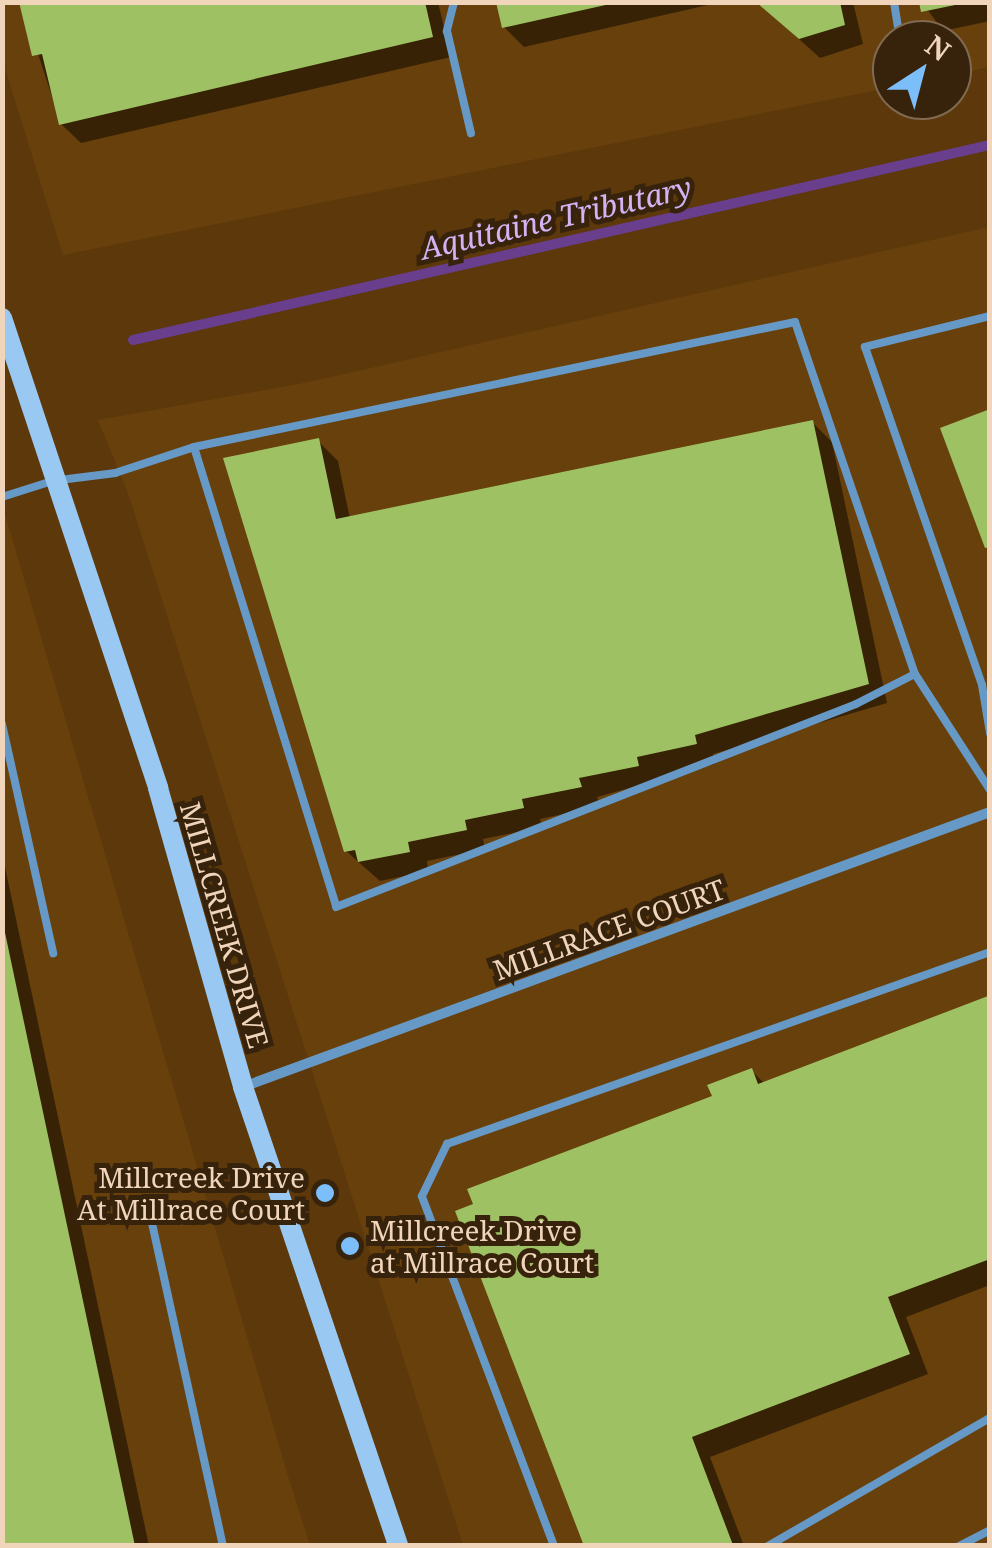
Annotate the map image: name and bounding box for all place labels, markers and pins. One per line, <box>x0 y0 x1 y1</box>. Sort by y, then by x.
place label: Millcreek Drive At Millrace Court <box>77 1160 305 1226</box>
marker: Millcreek Drive At Millrace Court <box>314 1182 336 1204</box>
place label: Millcreek Drive at Millrace Court <box>370 1213 594 1279</box>
marker: Millcreek Drive at Millrace Court <box>339 1235 361 1257</box>

